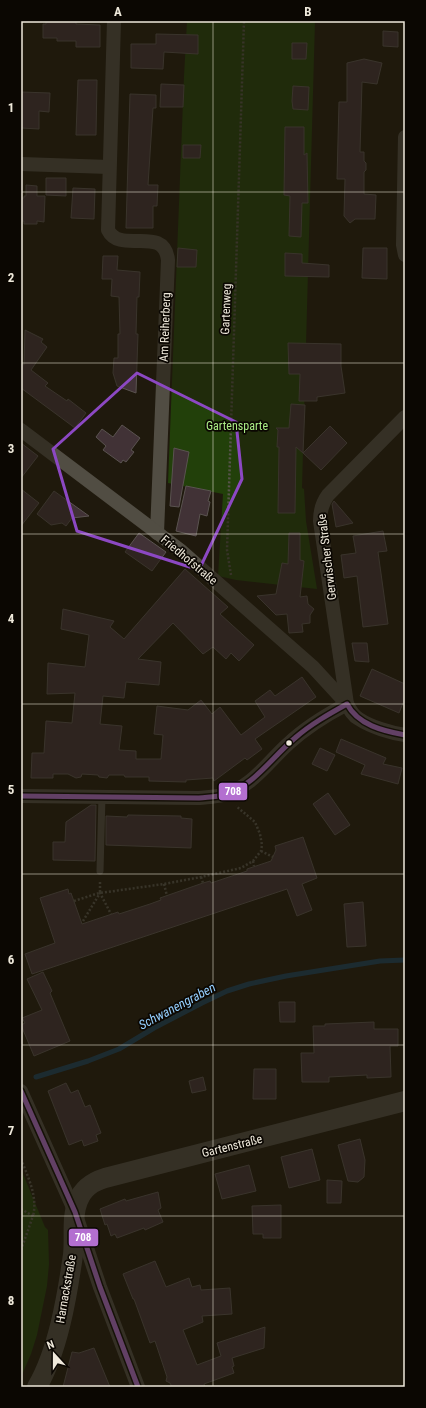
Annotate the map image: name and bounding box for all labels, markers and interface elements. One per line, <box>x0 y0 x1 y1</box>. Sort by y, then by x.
text: A <box>114 4 122 19</box>
text: B <box>304 4 312 19</box>
text: 1 <box>8 100 14 115</box>
text: 2 <box>8 270 15 285</box>
street label: Gartenweg <box>218 283 234 335</box>
street label: Am Reiherberg <box>157 292 173 362</box>
park label: Gartensparte <box>206 419 268 433</box>
text: 3 <box>8 441 14 456</box>
street label: Gerwischer Straße <box>315 513 339 601</box>
street label: Friedhofstraße <box>158 532 220 588</box>
text: 4 <box>8 611 15 626</box>
unlabelled marker <box>284 738 294 748</box>
text: 5 <box>8 782 15 797</box>
line badge: 708 <box>218 782 248 801</box>
text: 708 <box>225 785 242 798</box>
text: 6 <box>8 952 15 967</box>
water label: Schwanengraben <box>136 979 218 1033</box>
text: 7 <box>8 1123 15 1138</box>
street label: Gartenstraße <box>200 1132 264 1160</box>
line badge: 708 <box>68 1228 99 1247</box>
text: 708 <box>75 1231 92 1244</box>
street label: Harnackstraße <box>53 1253 79 1324</box>
text: 8 <box>8 1293 14 1308</box>
north arrow <box>34 1334 74 1374</box>
text: N <box>45 1338 56 1352</box>

